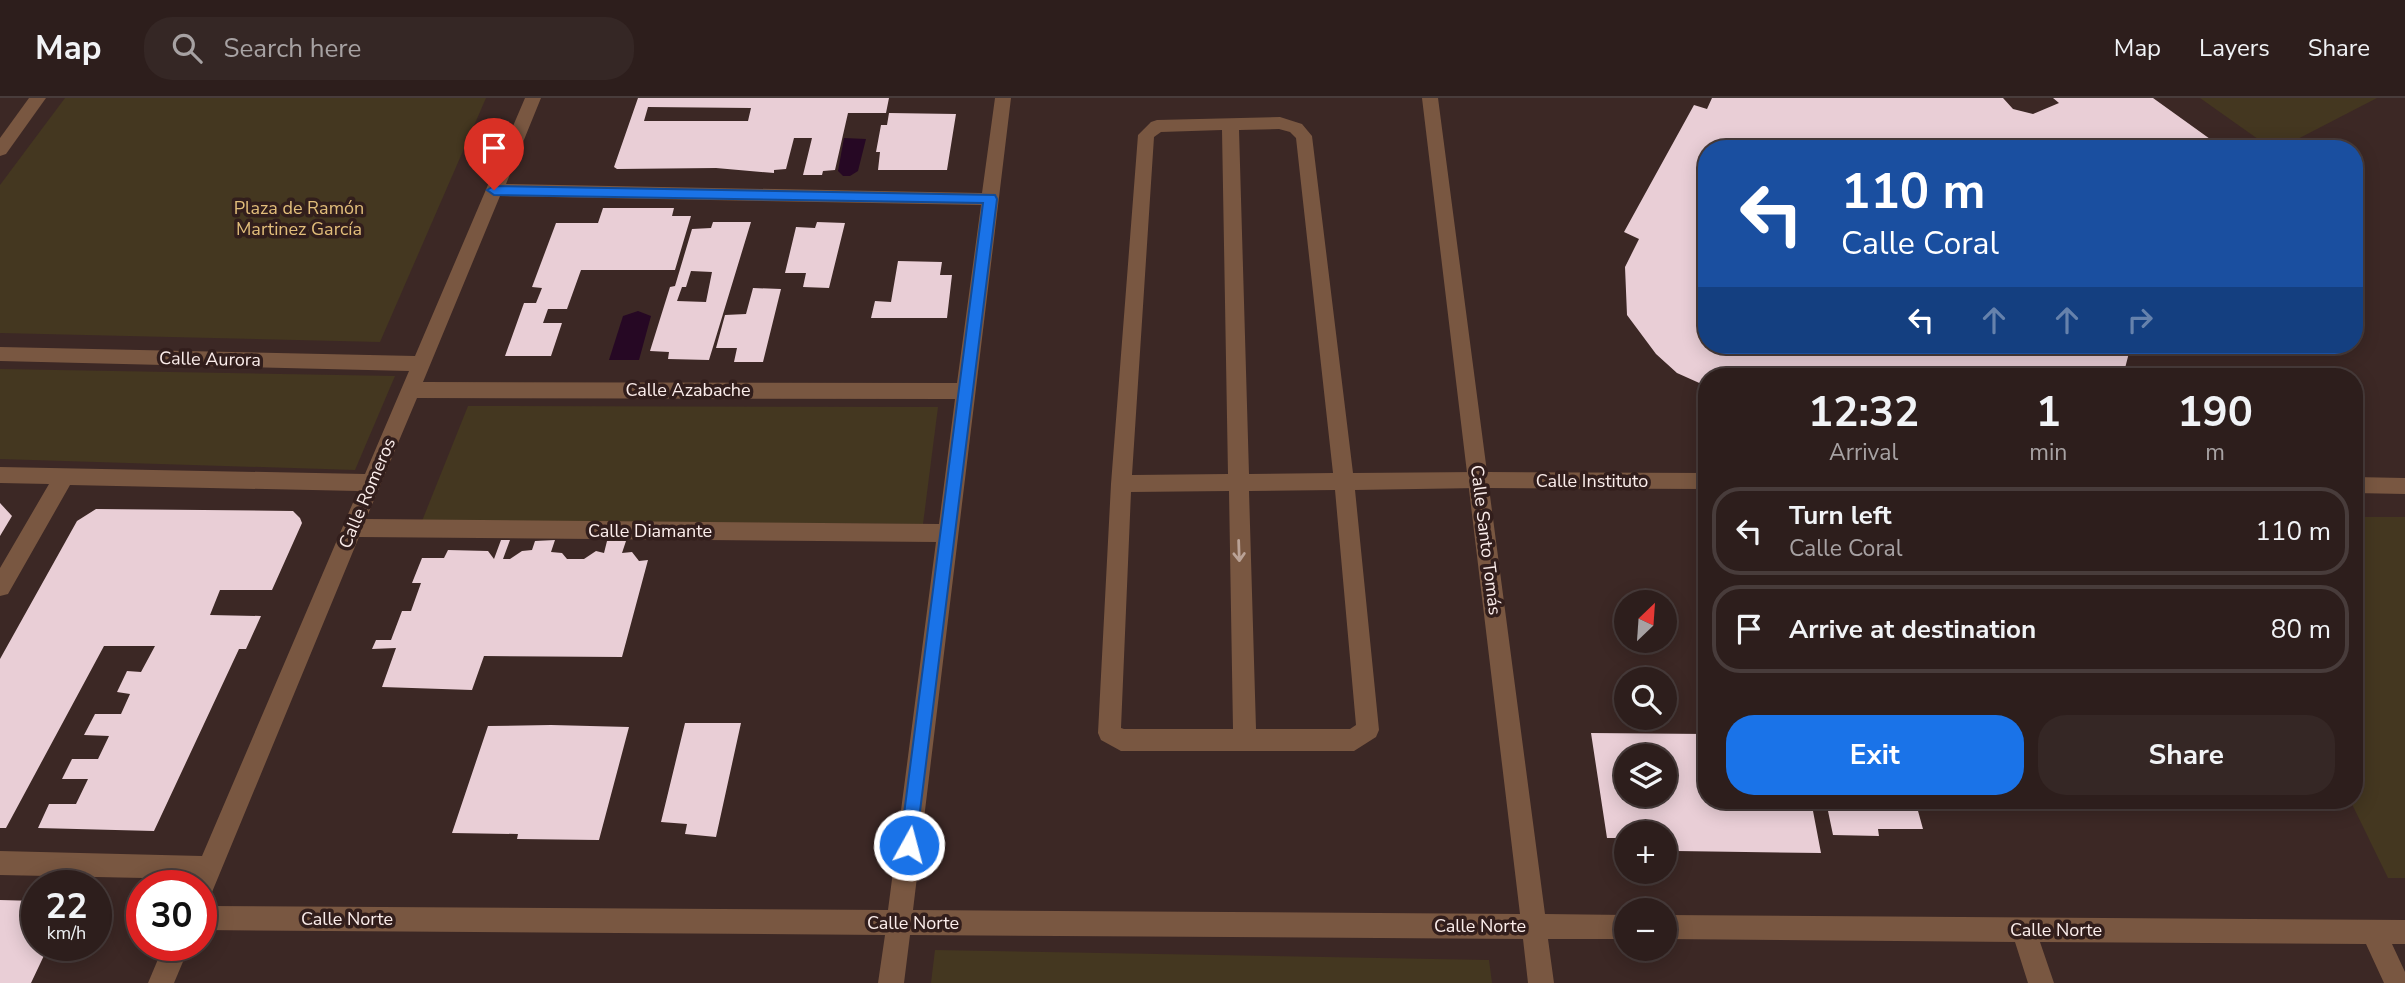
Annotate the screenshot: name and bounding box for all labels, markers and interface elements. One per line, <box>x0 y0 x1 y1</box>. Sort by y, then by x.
search box <box>144 17 634 80</box>
text: Map <box>35 26 102 71</box>
icon: search <box>168 29 206 67</box>
text: Search here <box>224 31 361 66</box>
text: Map <box>2114 32 2161 64</box>
text: Layers <box>2199 32 2270 64</box>
text: Share <box>2308 32 2370 64</box>
pin <box>464 118 524 190</box>
icon: arrive <box>475 129 513 167</box>
text: 110 m <box>1841 158 1985 225</box>
icon: left <box>1726 168 1817 259</box>
park label: Plaza de Ramón Martinez García <box>234 196 364 241</box>
text: Calle Coral <box>1841 222 1999 265</box>
icon: left <box>1902 301 1940 339</box>
icon: ahead <box>1975 301 2013 339</box>
icon: ahead <box>2048 301 2086 339</box>
icon: right <box>2121 301 2159 339</box>
street label: Calle Aurora <box>159 346 261 372</box>
street label: Calle Azabache <box>625 378 751 402</box>
text: 12:32 <box>1808 384 1919 441</box>
text: 1 <box>2036 384 2061 441</box>
text: 190 <box>2177 384 2253 441</box>
street label: Calle Romeros <box>333 434 401 552</box>
text: Arrival <box>1829 437 1898 468</box>
text: min <box>2029 437 2067 468</box>
text: m <box>2205 437 2225 468</box>
street label: Calle Santo Tomás <box>1465 464 1507 616</box>
street label: Calle Instituto <box>1536 469 1648 493</box>
text: Turn left <box>1789 498 1892 533</box>
icon: left <box>1730 512 1768 550</box>
text: 110 m <box>2255 514 2331 549</box>
street label: Calle Diamante <box>588 519 712 543</box>
text: Calle Coral <box>1789 533 1903 564</box>
one-way arrow <box>1233 539 1246 562</box>
north arrow <box>1614 590 1676 653</box>
map controls <box>1614 590 1677 961</box>
icon: arrive <box>1730 610 1768 648</box>
text: Arrive at destination <box>1789 612 2036 647</box>
text: 80 m <box>2271 612 2331 647</box>
button: search <box>1614 667 1677 730</box>
button: Exit <box>1726 715 2024 795</box>
button: Share <box>2038 715 2335 795</box>
button: layers <box>1614 744 1677 807</box>
position arrow <box>872 808 946 882</box>
button: + <box>1614 821 1677 884</box>
speed limit sign: 30 <box>126 870 217 961</box>
text: 22 <box>45 883 88 930</box>
button: − <box>1614 898 1677 961</box>
street label: Calle Norte <box>301 907 393 931</box>
street label: Calle Norte <box>867 911 959 935</box>
street label: Calle Norte <box>1434 914 1526 938</box>
street label: Calle Norte <box>2010 918 2102 942</box>
text: km/h <box>47 921 86 945</box>

